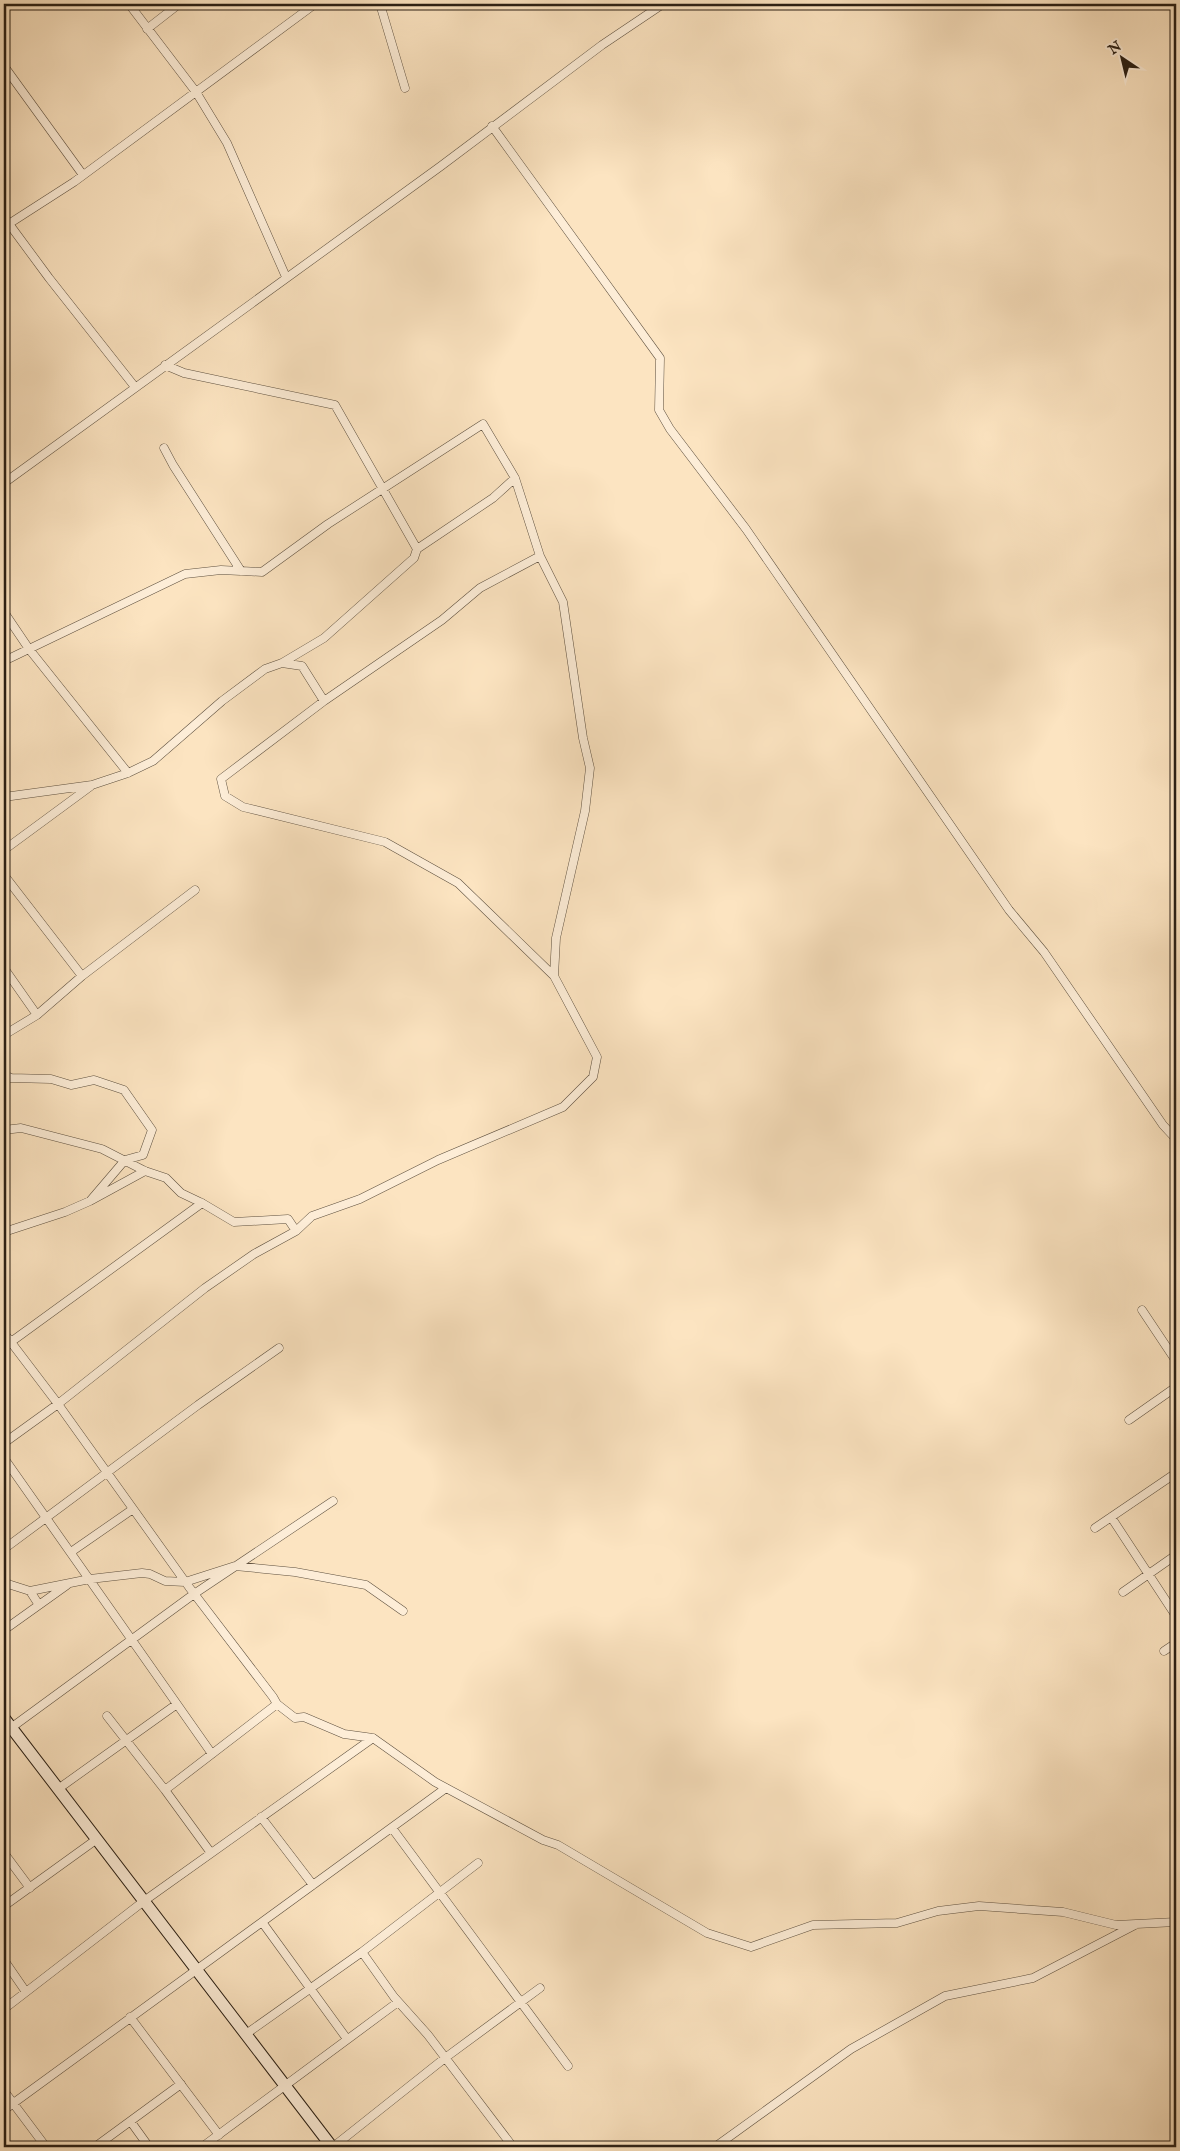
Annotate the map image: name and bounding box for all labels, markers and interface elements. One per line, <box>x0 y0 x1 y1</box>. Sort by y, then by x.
north arrow <box>1098 32 1148 82</box>
text: N <box>1104 37 1125 60</box>

